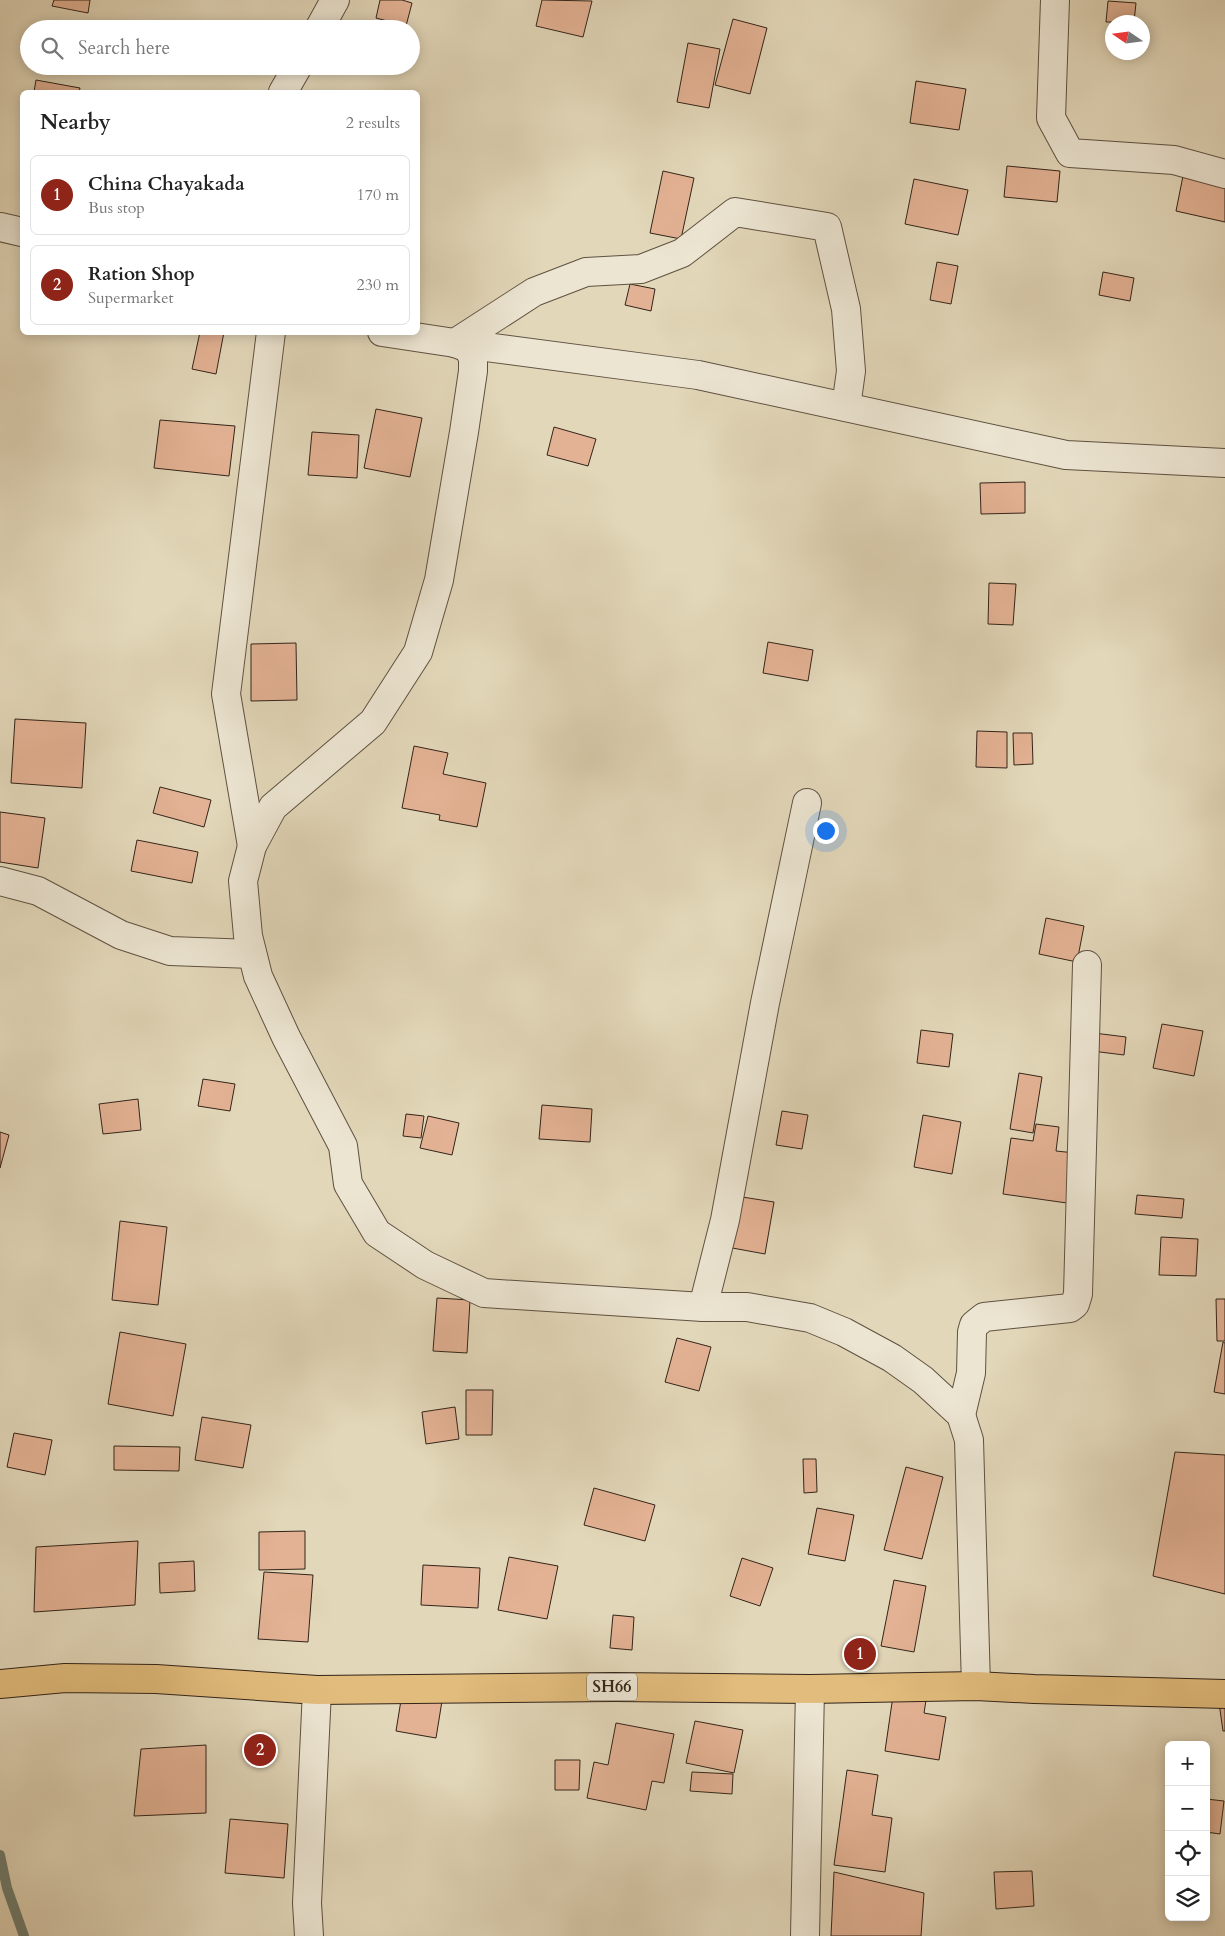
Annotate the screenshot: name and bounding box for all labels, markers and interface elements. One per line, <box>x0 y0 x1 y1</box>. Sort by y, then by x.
north arrow <box>1105 15 1150 60</box>
search box <box>20 20 420 75</box>
icon: search <box>38 34 66 62</box>
text: Search here <box>78 35 170 61</box>
text: Nearby <box>40 108 111 137</box>
text: 2 results <box>346 112 400 134</box>
text: China Chayakada <box>88 171 245 197</box>
text: 1 <box>53 184 61 206</box>
text: 170 m <box>357 184 399 206</box>
text: Bus stop <box>88 197 145 219</box>
text: Ration Shop <box>88 261 195 287</box>
text: 2 <box>53 274 61 296</box>
text: 230 m <box>357 274 399 296</box>
text: Supermarket <box>88 287 174 309</box>
your location <box>813 818 839 844</box>
pin: 1 <box>844 1635 876 1673</box>
road number: SH66 <box>587 1674 637 1700</box>
pin: 2 <box>244 1731 276 1769</box>
map controls <box>1165 1741 1210 1921</box>
button: + <box>1165 1741 1210 1786</box>
button: − <box>1165 1786 1210 1831</box>
button: locate <box>1165 1831 1210 1876</box>
button: layers <box>1165 1876 1210 1921</box>

